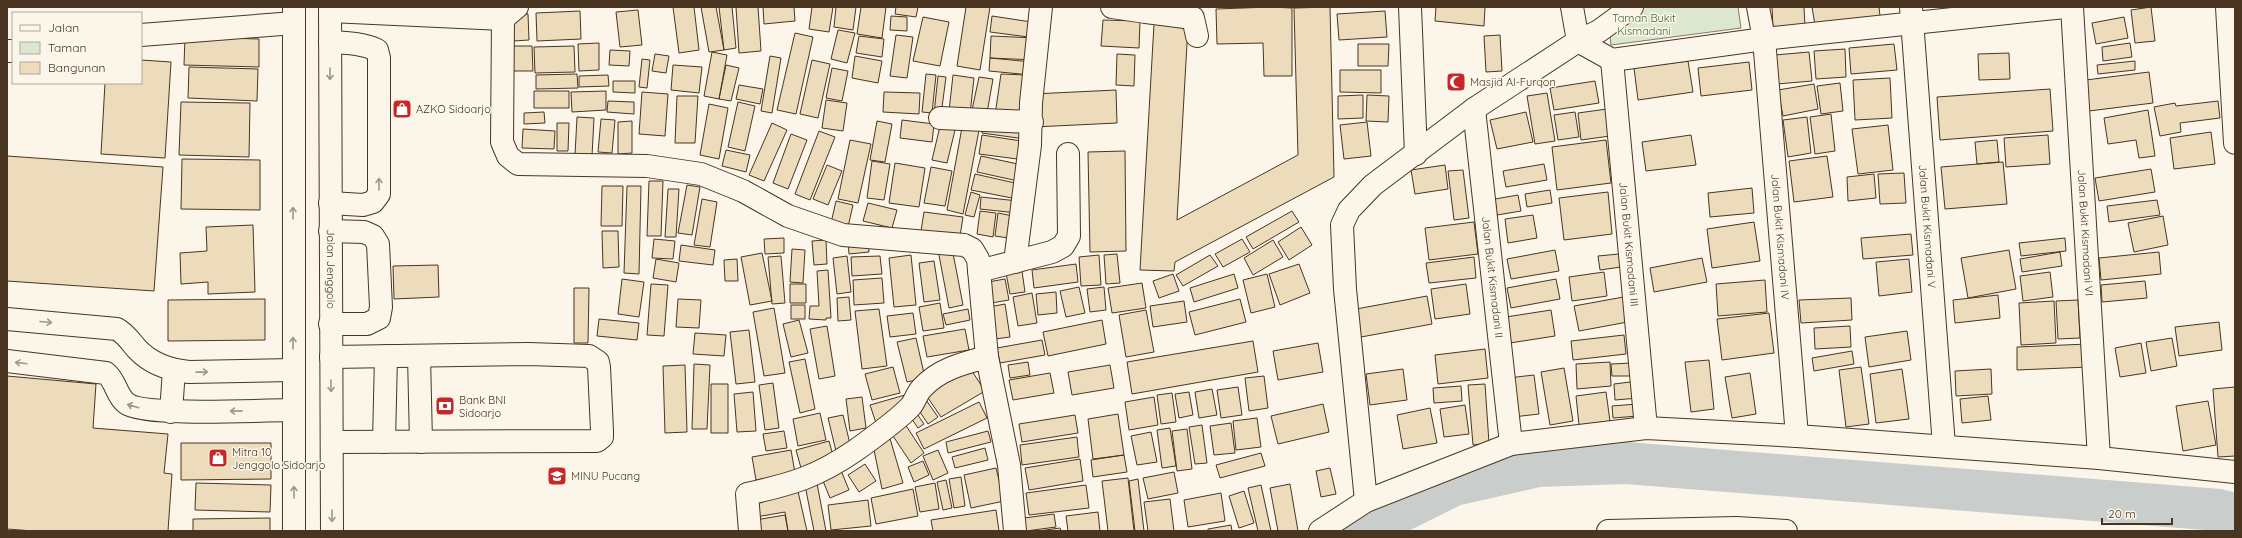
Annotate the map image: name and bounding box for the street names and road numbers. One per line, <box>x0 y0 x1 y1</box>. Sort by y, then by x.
street label: Jalan Bukit Kismadani V <box>1916 164 1939 289</box>
street label: Jalan Bukit Kismadani VI <box>2075 169 2096 296</box>
street label: Jalan Bukit Kismadani IV <box>1768 173 1793 301</box>
street label: Jalan Bukit Kismadani III <box>1616 181 1642 307</box>
street label: Jalan Bukit Kismadani II <box>1479 215 1506 339</box>
street label: Jalan Jenggolo <box>324 229 338 309</box>

